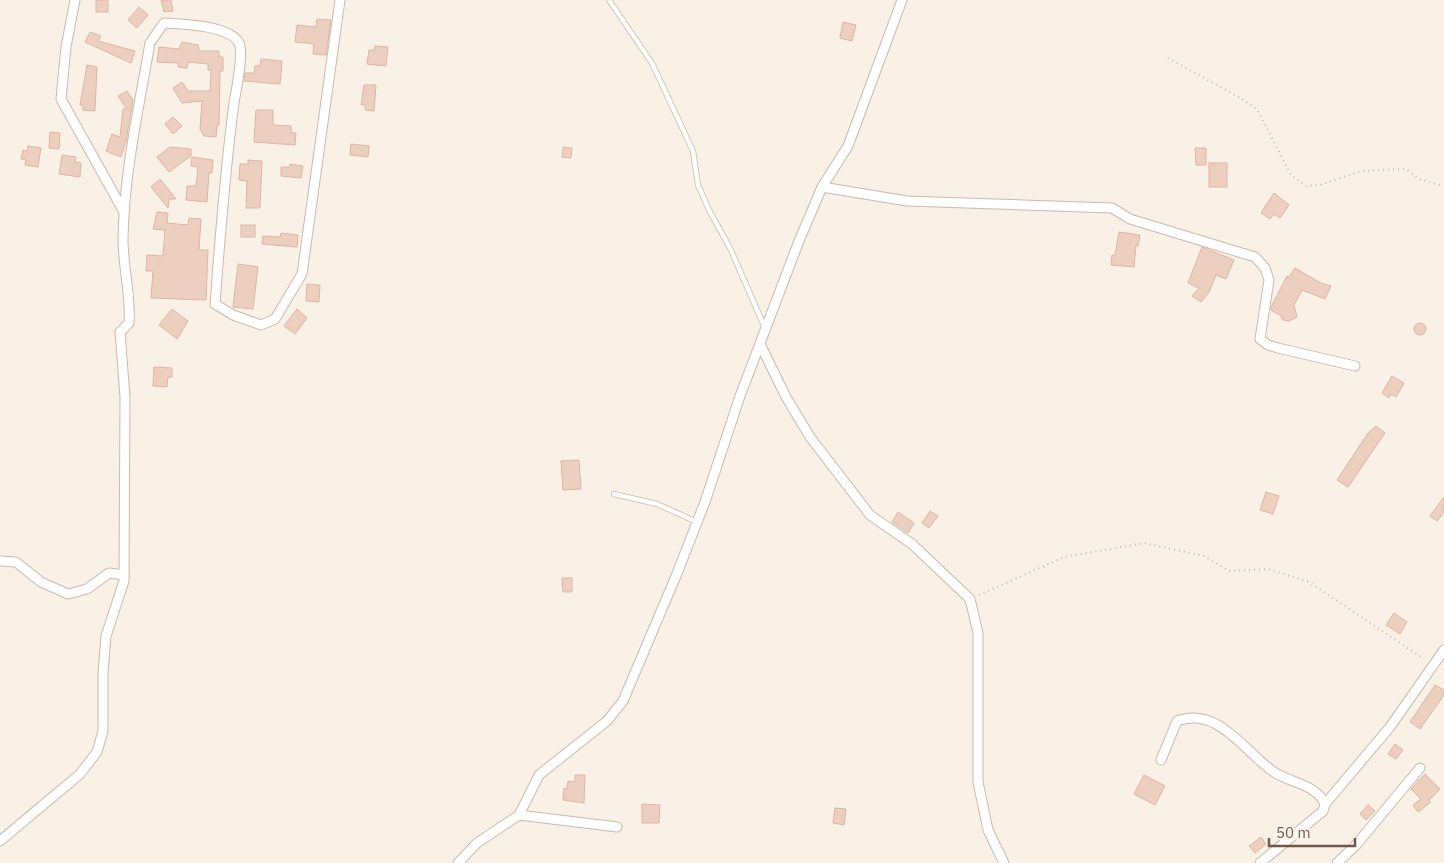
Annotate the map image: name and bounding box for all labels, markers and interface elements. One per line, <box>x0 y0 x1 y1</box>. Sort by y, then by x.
scale bar <box>1269 816 1355 848</box>
text: 50 m <box>1276 823 1311 842</box>

